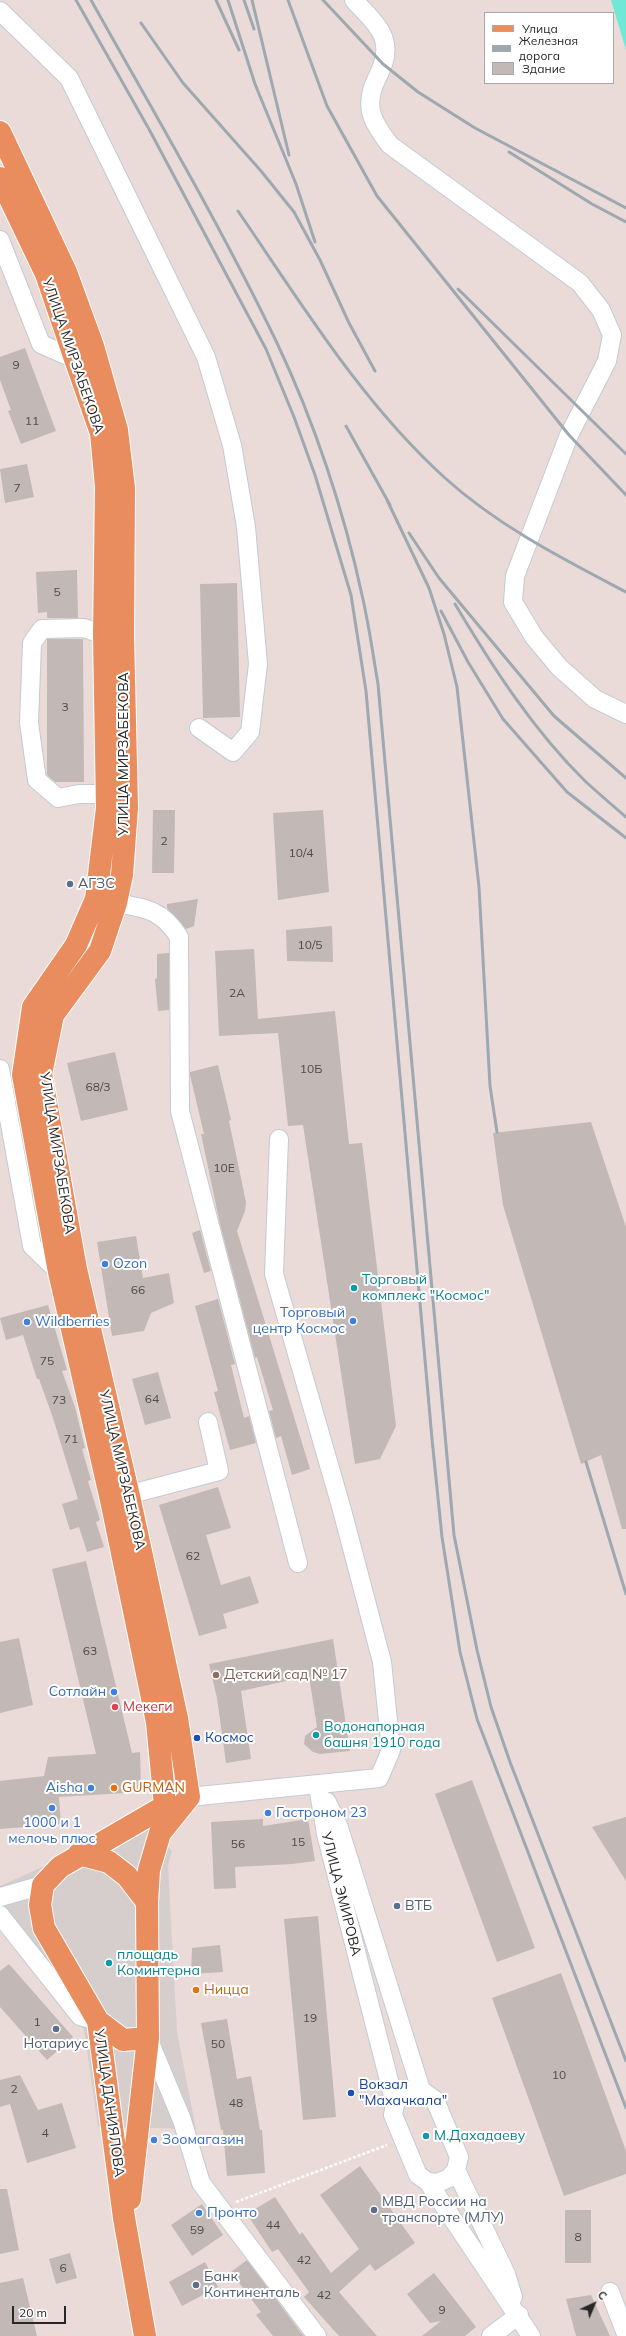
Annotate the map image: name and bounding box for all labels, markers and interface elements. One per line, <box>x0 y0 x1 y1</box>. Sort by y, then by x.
legend <box>484 12 614 84</box>
text: Улица <box>522 21 558 36</box>
text: Железная дорога <box>519 33 578 63</box>
text: Здание <box>522 61 565 76</box>
street label: УЛИЦА МИРЗАБЕКОВА <box>38 276 108 436</box>
house number: 9 <box>12 358 20 372</box>
house number: 11 <box>25 414 39 428</box>
house number: 7 <box>13 481 21 495</box>
house number: 5 <box>53 585 61 599</box>
street label: УЛИЦА МИРЗАБЕКОВА <box>116 672 132 836</box>
house number: 3 <box>61 700 69 714</box>
house number: 2 <box>160 834 168 848</box>
house number: 10/4 <box>288 846 314 860</box>
place label: АГЗС <box>78 876 115 892</box>
marker: АГЗС <box>65 879 75 889</box>
house number: 10/5 <box>297 938 323 952</box>
house number: 2А <box>229 986 245 1000</box>
house number: 10Б <box>300 1062 322 1076</box>
street label: УЛИЦА МИРЗАБЕКОВА <box>36 1071 78 1235</box>
house number: 68/3 <box>85 1080 111 1094</box>
house number: 10Е <box>213 1161 235 1175</box>
place label: Ozon <box>113 1256 147 1272</box>
marker: Ozon <box>100 1259 110 1269</box>
place label: Торговый комплекс "Космос" <box>362 1272 490 1304</box>
house number: 66 <box>131 1283 145 1297</box>
marker: Торговый комплекс "Космос" <box>349 1283 359 1293</box>
place label: Торговый центр Космос <box>253 1305 345 1338</box>
place label: Wildberries <box>35 1314 110 1330</box>
marker: Торговый центр Космос <box>348 1316 358 1326</box>
marker: Wildberries <box>22 1317 32 1327</box>
house number: 75 <box>40 1354 54 1368</box>
street label: УЛИЦА МИРЗАБЕКОВА <box>95 1388 149 1552</box>
house number: 64 <box>145 1392 159 1406</box>
house number: 73 <box>52 1393 66 1407</box>
house number: 71 <box>64 1432 78 1446</box>
house number: 62 <box>186 1549 200 1563</box>
house number: 63 <box>83 1644 97 1658</box>
place label: Детский сад № 17 <box>224 1667 348 1683</box>
marker: Детский сад № 17 <box>211 1670 221 1680</box>
place label: Сотлайн <box>49 1684 106 1700</box>
marker: Сотлайн <box>109 1687 119 1697</box>
place label: Мекеги <box>123 1699 173 1715</box>
marker: Мекеги <box>110 1702 120 1712</box>
place label: Водонапорная башня 1910 года <box>324 1719 441 1752</box>
place label: Космос <box>205 1730 254 1746</box>
marker: Водонапорная башня 1910 года <box>311 1730 321 1740</box>
marker: Космос <box>192 1733 202 1743</box>
place label: Aisha <box>46 1780 83 1796</box>
place label: GURMAN <box>122 1780 185 1796</box>
marker: Aisha <box>86 1783 96 1793</box>
marker: GURMAN <box>109 1783 119 1793</box>
marker: 1000 и 1 мелочь плюс <box>47 1803 57 1813</box>
place label: Гастроном 23 <box>276 1805 367 1821</box>
marker: Гастроном 23 <box>263 1808 273 1818</box>
place label: 1000 и 1 мелочь плюс <box>8 1815 96 1848</box>
street label: УЛИЦА ЭМИРОВА <box>317 1830 365 1958</box>
house number: 15 <box>291 1835 305 1849</box>
house number: 56 <box>231 1837 245 1851</box>
place label: ВТБ <box>405 1898 432 1914</box>
marker: ВТБ <box>392 1901 402 1911</box>
place label: площадь Коминтерна <box>117 1947 200 1980</box>
marker: площадь Коминтерна <box>104 1958 114 1968</box>
place label: Ницца <box>204 1982 249 1998</box>
marker: Ницца <box>191 1985 201 1995</box>
house number: 19 <box>303 2011 317 2025</box>
house number: 1 <box>33 2015 41 2029</box>
marker: Нотариус <box>51 2024 61 2034</box>
street label: УЛИЦА ДАНИЯЛОВА <box>90 2028 128 2178</box>
place label: Нотариус <box>23 2036 89 2052</box>
house number: 50 <box>211 2037 225 2051</box>
house number: 10 <box>552 2068 566 2082</box>
place label: Вокзал "Махачкала" <box>359 2077 447 2110</box>
house number: 2 <box>10 2082 18 2096</box>
marker: Вокзал "Махачкала" <box>346 2088 356 2098</box>
house number: 48 <box>229 2096 243 2110</box>
house number: 4 <box>41 2126 49 2140</box>
place label: М.Дахадаеву <box>434 2128 525 2144</box>
marker: М.Дахадаеву <box>421 2131 431 2141</box>
place label: Зоомагазин <box>162 2132 244 2148</box>
marker: Зоомагазин <box>149 2135 159 2145</box>
place label: МВД России на транспорте (МЛУ) <box>382 2194 505 2226</box>
place label: Пронто <box>207 2205 257 2221</box>
marker: МВД России на транспорте (МЛУ) <box>369 2205 379 2215</box>
marker: Пронто <box>194 2208 204 2218</box>
house number: 44 <box>266 2218 280 2232</box>
house number: 59 <box>190 2223 204 2237</box>
house number: 8 <box>574 2230 582 2244</box>
house number: 42 <box>297 2253 311 2267</box>
house number: 6 <box>59 2261 67 2275</box>
place label: Банк Континенталь <box>204 2269 300 2302</box>
marker: Банк Континенталь <box>191 2280 201 2290</box>
north arrow <box>574 2284 614 2324</box>
house number: 42 <box>317 2288 331 2302</box>
text: С <box>595 2288 610 2303</box>
scale bar <box>14 2298 68 2324</box>
house number: 9 <box>438 2303 446 2317</box>
text: 20 m <box>19 2305 47 2320</box>

